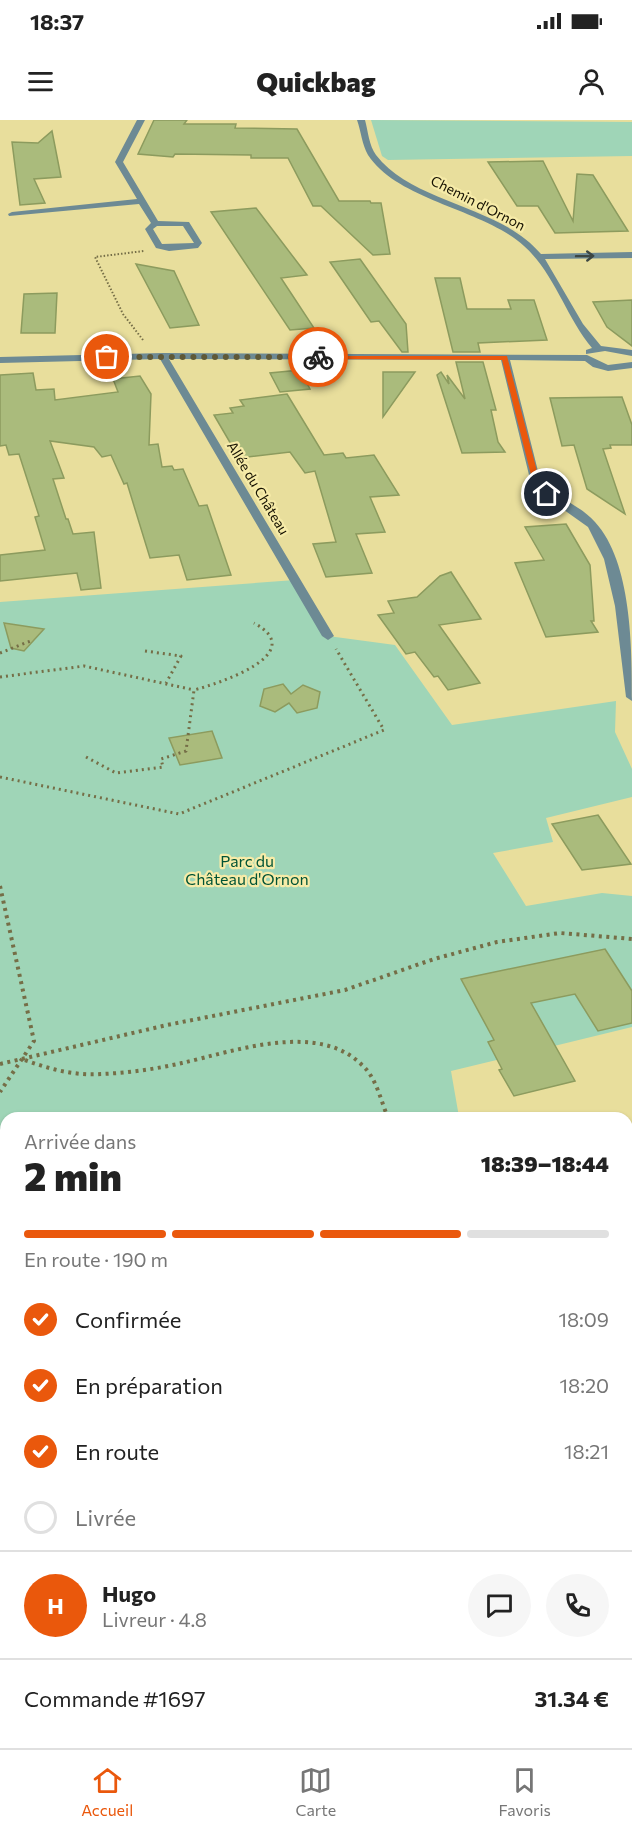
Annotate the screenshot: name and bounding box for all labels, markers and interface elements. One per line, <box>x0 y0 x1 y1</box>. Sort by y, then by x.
text: 18:37 <box>30 8 84 35</box>
icon: menu <box>24 65 57 98</box>
text: Quickbag <box>256 65 376 98</box>
icon: person <box>575 65 608 98</box>
street label: Chemin d'Ornon <box>428 171 528 234</box>
one-way arrow <box>575 250 595 261</box>
courier <box>288 327 348 387</box>
pin <box>81 331 132 382</box>
icon: bag <box>90 340 123 373</box>
icon: bike <box>302 341 335 374</box>
street label: Allée du Château <box>224 438 293 537</box>
pin <box>521 468 572 519</box>
icon: home <box>530 477 563 510</box>
park label: Parc du Château d'Ornon <box>185 851 309 888</box>
text: Arrivée dans <box>24 1129 136 1153</box>
text: 18:39–18:44 <box>481 1150 609 1177</box>
text: 2 min <box>24 1151 122 1199</box>
text: En route · 190 m <box>24 1247 168 1271</box>
icon: check <box>24 1303 57 1336</box>
text: Confirmée <box>75 1306 181 1333</box>
text: 18:09 <box>558 1307 609 1331</box>
icon: check <box>24 1369 57 1402</box>
text: En préparation <box>75 1372 223 1399</box>
text: 18:20 <box>560 1373 609 1397</box>
icon: check <box>24 1435 57 1468</box>
text: En route <box>75 1438 159 1465</box>
text: 18:21 <box>564 1439 609 1463</box>
text: Livrée <box>75 1504 136 1531</box>
button: chat <box>468 1574 531 1637</box>
button: phone <box>546 1574 609 1637</box>
text: Hugo <box>102 1580 156 1607</box>
text: H <box>47 1592 64 1619</box>
text: Livreur · 4.8 <box>102 1607 207 1631</box>
text: Commande #1697 <box>24 1685 206 1712</box>
text: 31.34 € <box>534 1685 609 1712</box>
tab: Accueil <box>81 1764 133 1819</box>
tab: Carte <box>296 1764 336 1819</box>
tab: Favoris <box>498 1764 551 1819</box>

